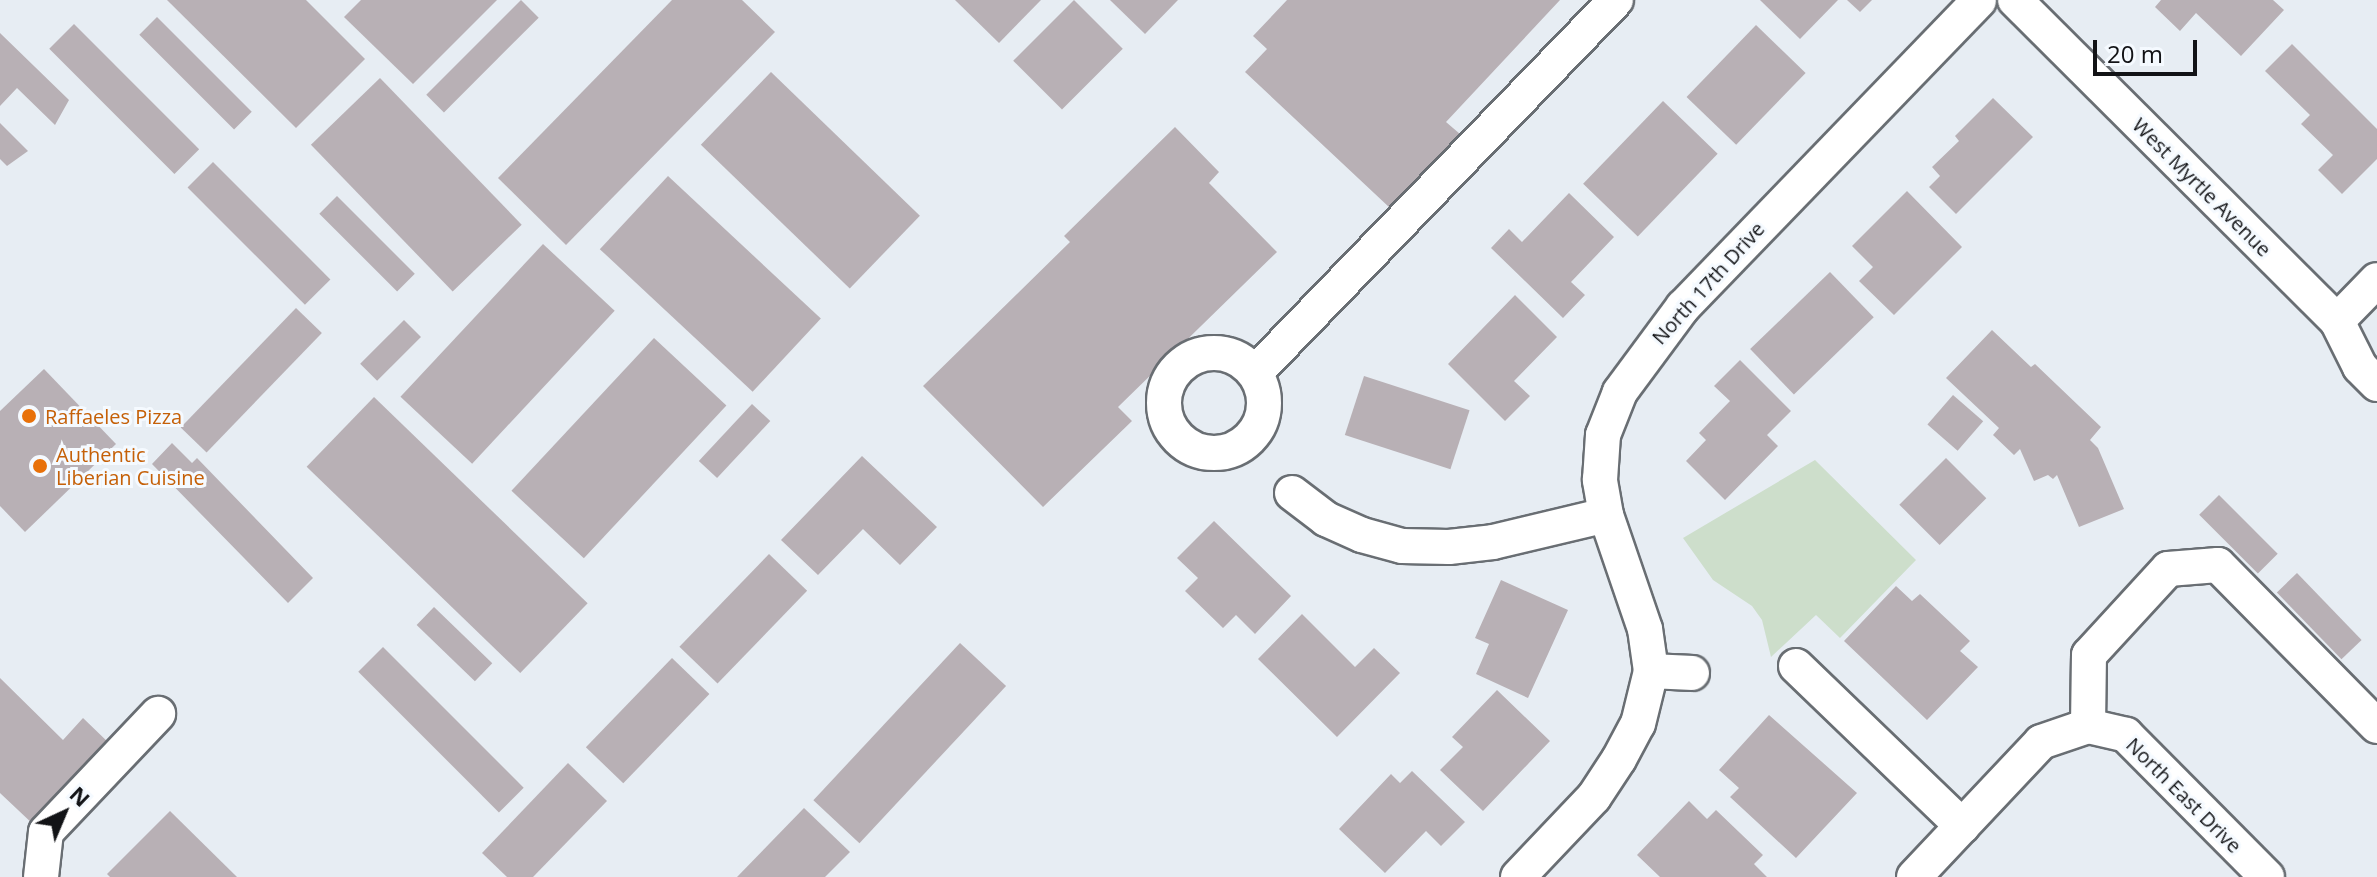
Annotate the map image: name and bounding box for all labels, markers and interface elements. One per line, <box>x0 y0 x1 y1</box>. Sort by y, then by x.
scale bar <box>2097 24 2201 74</box>
text: 20 m <box>2107 37 2163 70</box>
street label: West Myrtle Avenue <box>2128 113 2276 261</box>
street label: North 17th Drive <box>1647 217 1769 349</box>
place label: Raffaeles Pizza <box>45 404 182 428</box>
marker: Raffaeles Pizza <box>20 407 38 425</box>
place label: Authentic Liberian Cuisine <box>56 442 205 489</box>
marker: Authentic Liberian Cuisine <box>31 457 49 475</box>
street label: North East Drive <box>2121 732 2247 858</box>
north arrow <box>24 773 104 853</box>
text: N <box>64 779 98 813</box>

